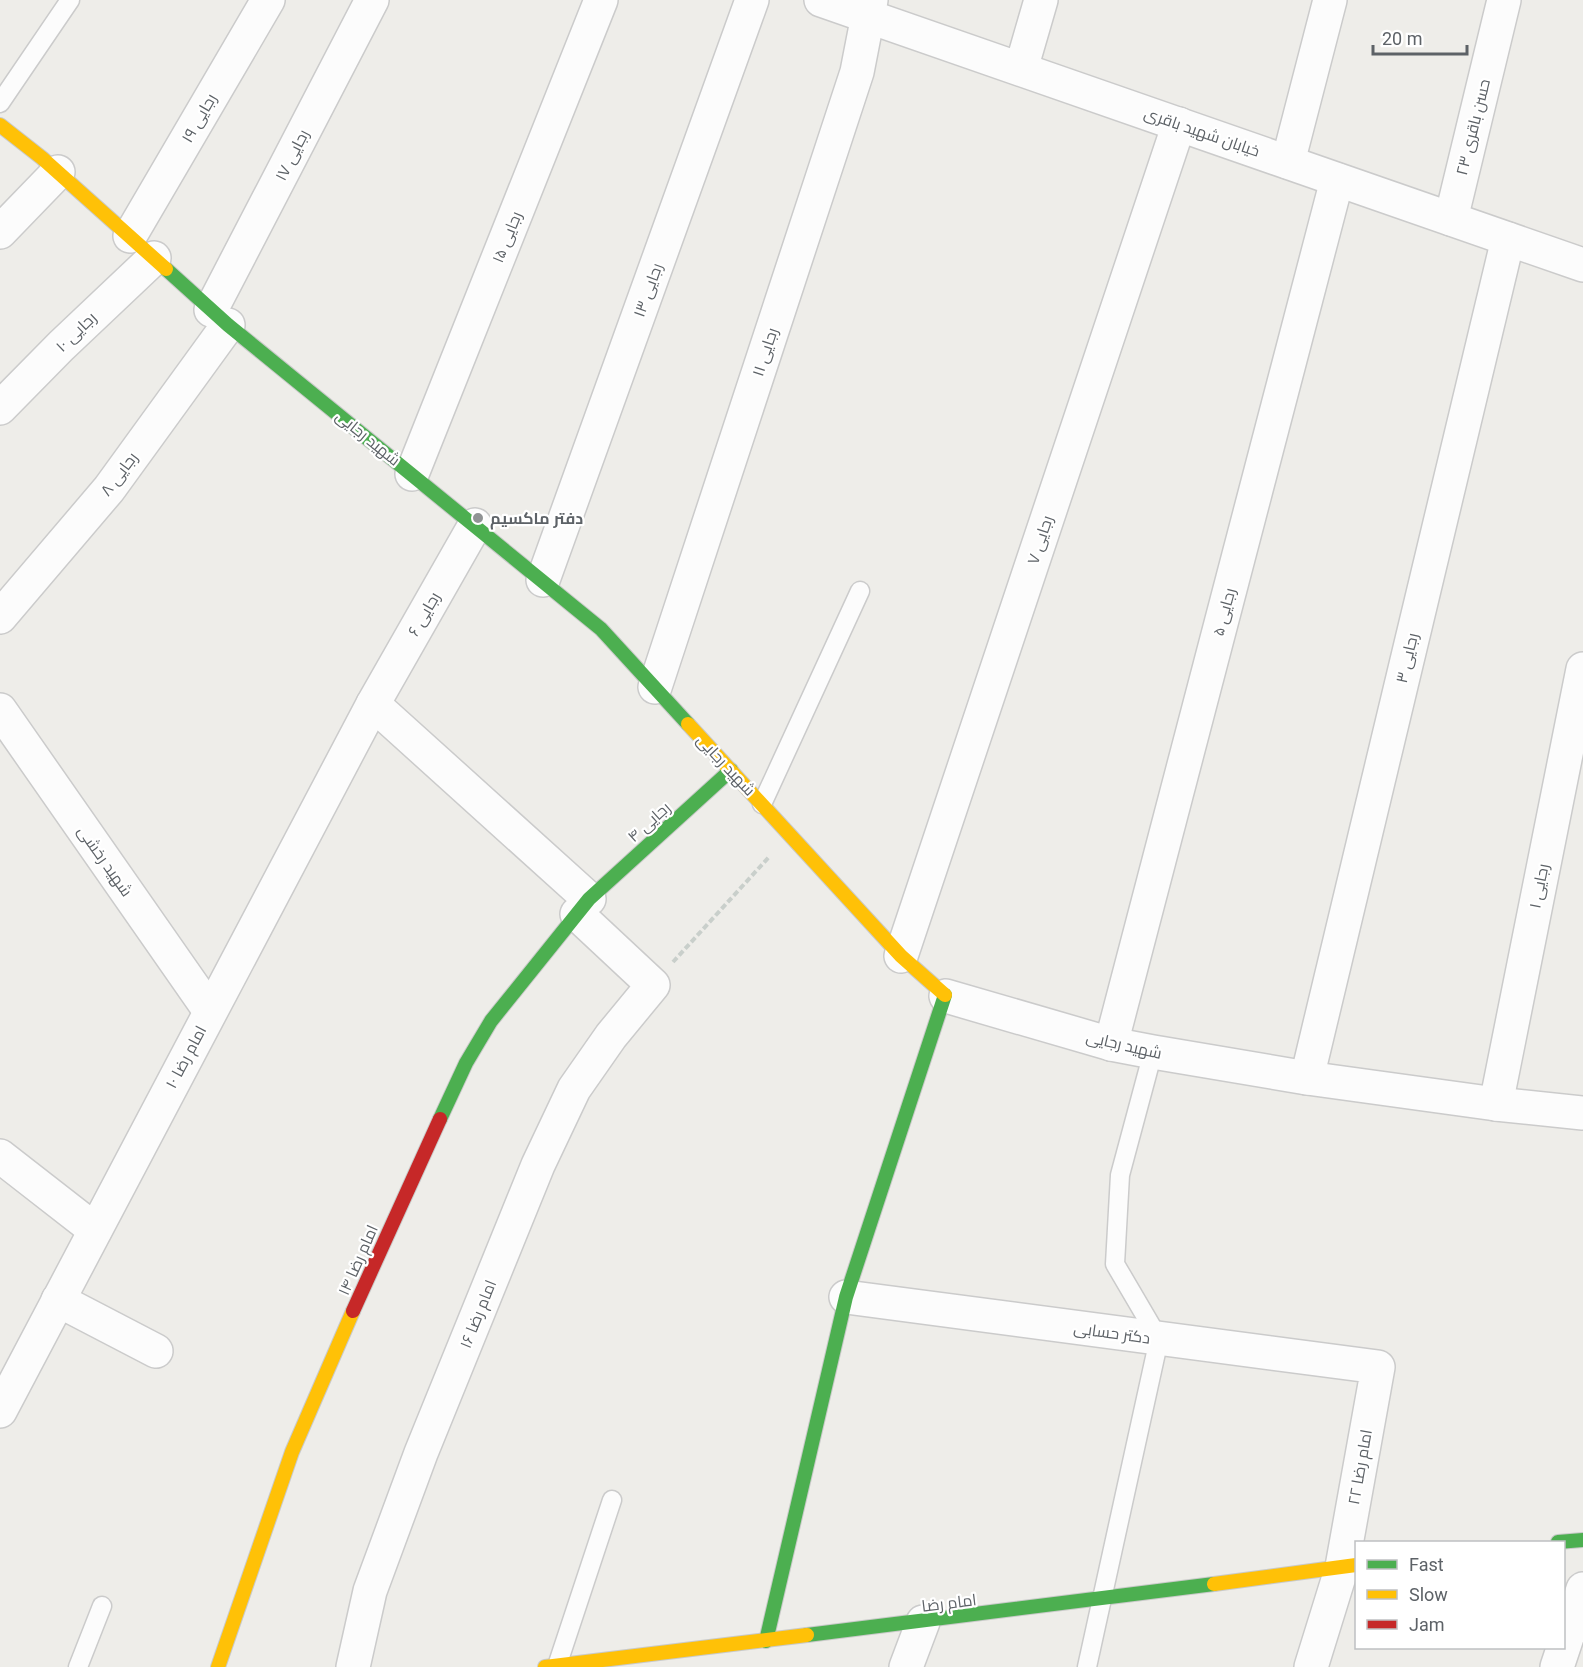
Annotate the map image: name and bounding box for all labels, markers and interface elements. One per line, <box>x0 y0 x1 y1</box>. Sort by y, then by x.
scale bar <box>1373 18 1468 56</box>
text: 20 m <box>1382 28 1422 49</box>
street label: حسن باقری ۲۳ <box>1452 77 1495 177</box>
street label: رجایی ۱۹ <box>177 90 221 146</box>
street label: خیابان شهید باقری <box>1141 103 1262 162</box>
street label: رجایی ۱۷ <box>271 126 314 184</box>
street label: رجایی ۱۵ <box>488 208 527 266</box>
street label: رجایی ۱۳ <box>630 260 667 320</box>
street label: رجایی ۱۰ <box>52 308 101 357</box>
street label: رجایی ۱۱ <box>748 325 783 379</box>
street label: شهید رجایی <box>331 406 404 470</box>
street label: رجایی ۸ <box>96 448 142 500</box>
place label: دفتر ماکسیم <box>490 509 583 530</box>
marker: دفتر ماکسیم <box>471 511 485 525</box>
street label: رجایی ۷ <box>1023 513 1058 567</box>
street label: رجایی ۵ <box>1208 586 1240 638</box>
street label: رجایی ۶ <box>404 589 445 640</box>
street label: رجایی ۳ <box>1392 631 1423 685</box>
street label: شهید رجایی <box>692 730 759 800</box>
street label: رجایی ۴ <box>624 798 675 847</box>
street label: شهید رخشی <box>73 822 136 901</box>
street label: رجایی ۱ <box>1525 862 1554 910</box>
street label: امام رضا ۱۰ <box>162 1022 212 1093</box>
street label: شهید رجایی <box>1084 1027 1164 1064</box>
street label: امام رضا ۱۴ <box>334 1222 384 1299</box>
street label: امام رضا ۱۶ <box>456 1277 502 1352</box>
street label: دکتر حسابی <box>1072 1318 1151 1349</box>
street label: امام رضا ۲۲ <box>1344 1428 1378 1507</box>
legend <box>1355 1541 1565 1649</box>
text: Fast <box>1409 1554 1444 1575</box>
text: Slow <box>1409 1584 1448 1605</box>
street label: امام رضا <box>920 1590 978 1618</box>
text: Jam <box>1409 1614 1445 1635</box>

